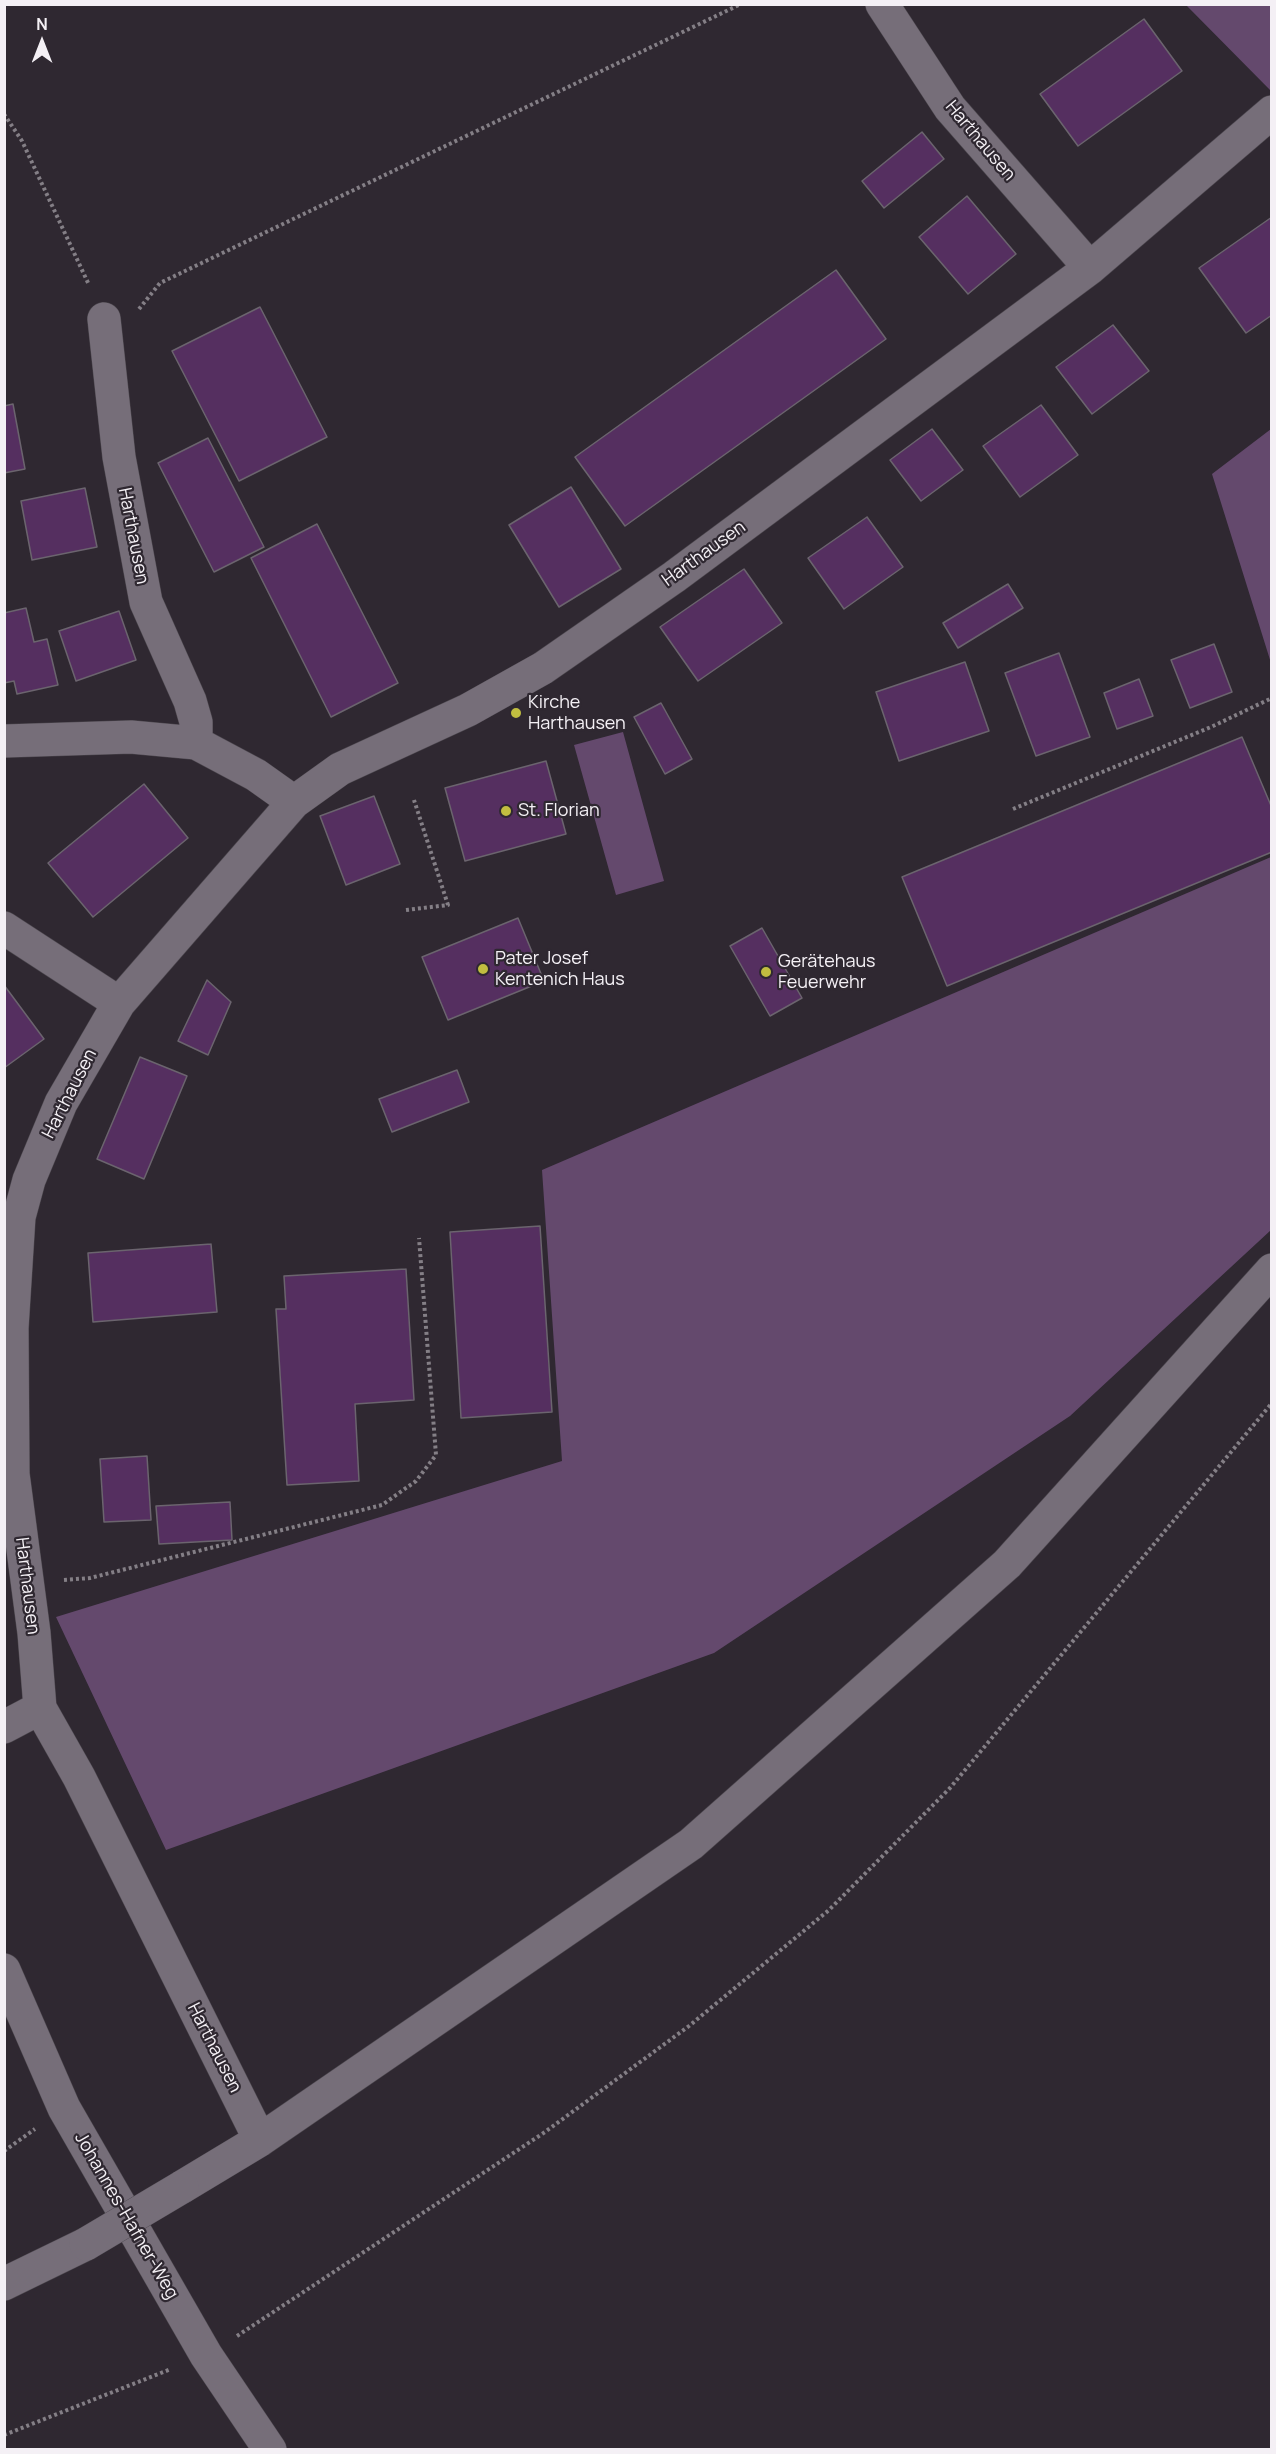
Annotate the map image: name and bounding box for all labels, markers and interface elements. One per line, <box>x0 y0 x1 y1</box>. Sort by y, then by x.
north arrow <box>12 12 72 72</box>
text: N <box>36 13 48 35</box>
street label: Harthausen <box>940 97 1020 185</box>
street label: Harthausen <box>113 486 153 586</box>
street label: Harthausen <box>658 517 750 591</box>
place label: Kirche Harthausen <box>528 692 626 734</box>
marker: Kirche Harthausen <box>509 706 523 720</box>
place label: St. Florian <box>518 800 600 822</box>
marker: St. Florian <box>499 804 513 818</box>
place label: Pater Josef Kentenich Haus <box>495 948 625 990</box>
place label: Gerätehaus Feuerwehr <box>778 951 876 994</box>
marker: Pater Josef Kentenich Haus <box>476 962 490 976</box>
marker: Gerätehaus Feuerwehr <box>759 965 773 979</box>
street label: Harthausen <box>38 1046 102 1142</box>
street label: Harthausen <box>10 1536 44 1636</box>
street label: Harthausen <box>182 2000 246 2096</box>
street label: Johannes-Hafner-Weg <box>70 2129 182 2303</box>

